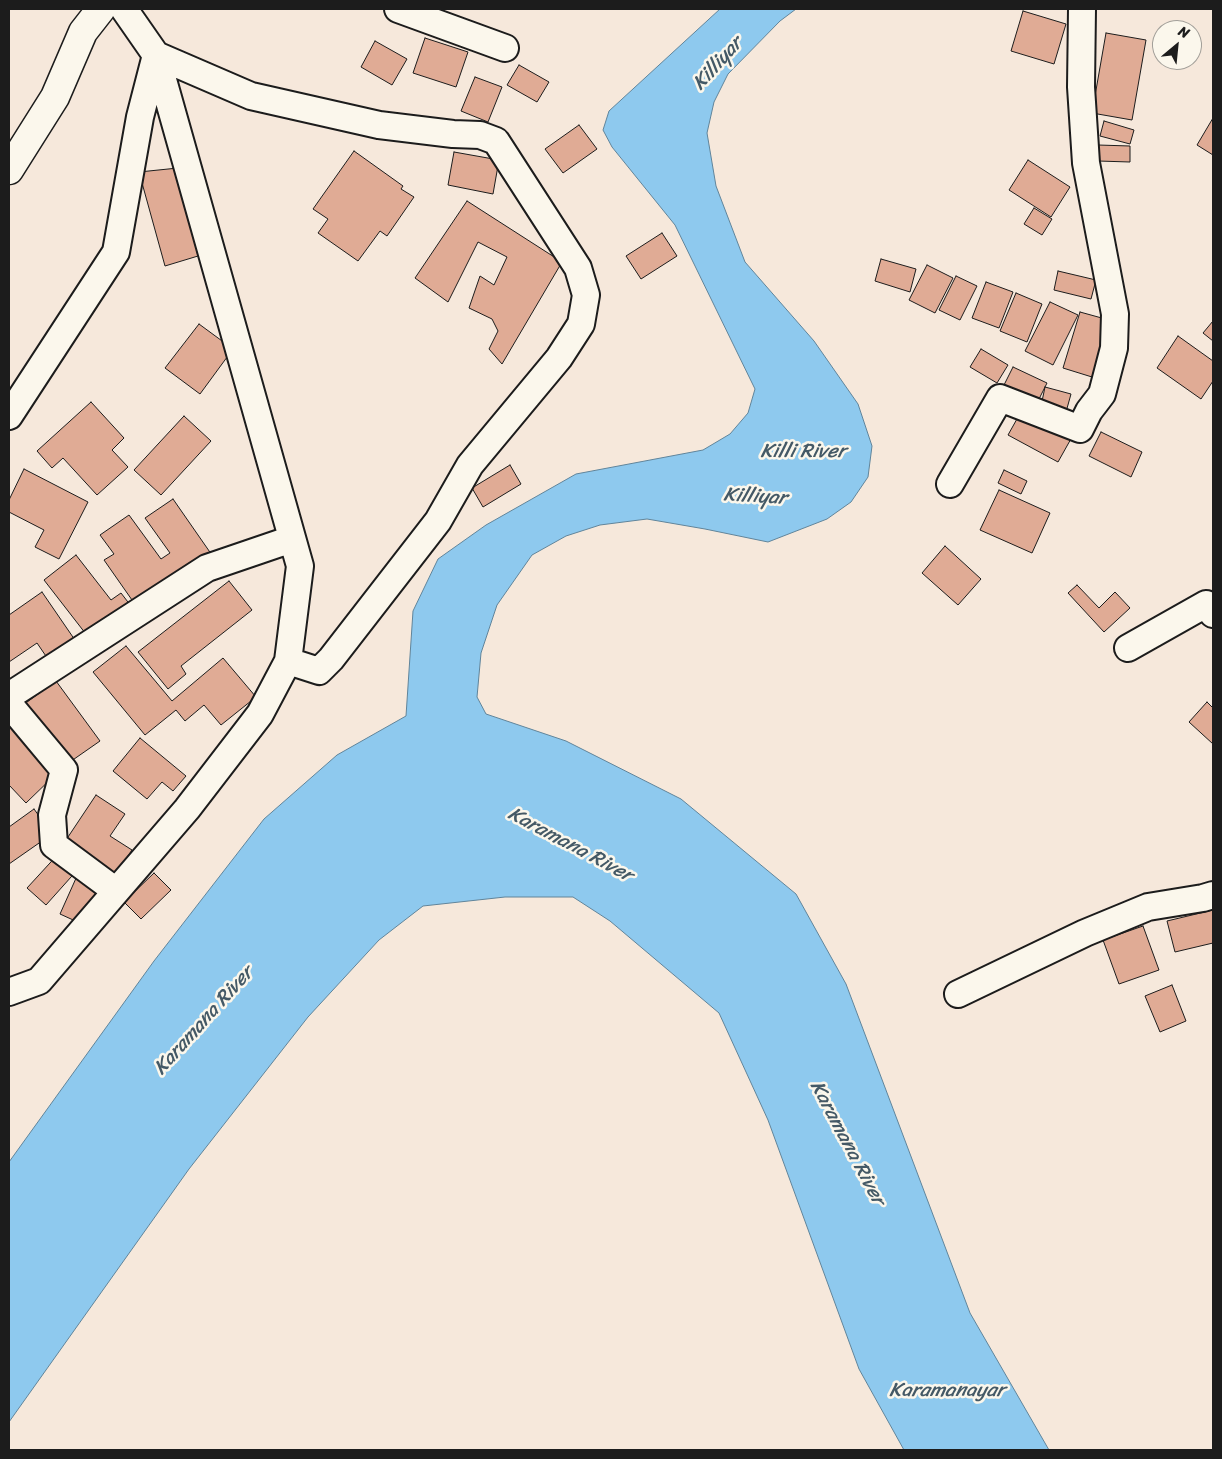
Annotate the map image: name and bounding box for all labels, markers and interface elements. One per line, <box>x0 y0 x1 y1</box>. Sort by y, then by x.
text: N <box>1174 19 1194 46</box>
north arrow <box>1152 20 1202 70</box>
water label: Killiyar <box>688 33 748 95</box>
water label: Killi River <box>760 440 846 464</box>
water label: Killiyar <box>723 483 787 511</box>
water label: Karamana River <box>504 802 636 888</box>
water label: Karamana River <box>149 962 259 1080</box>
water label: Karamana River <box>804 1077 890 1209</box>
water label: Karamanayar <box>889 1379 1005 1403</box>

